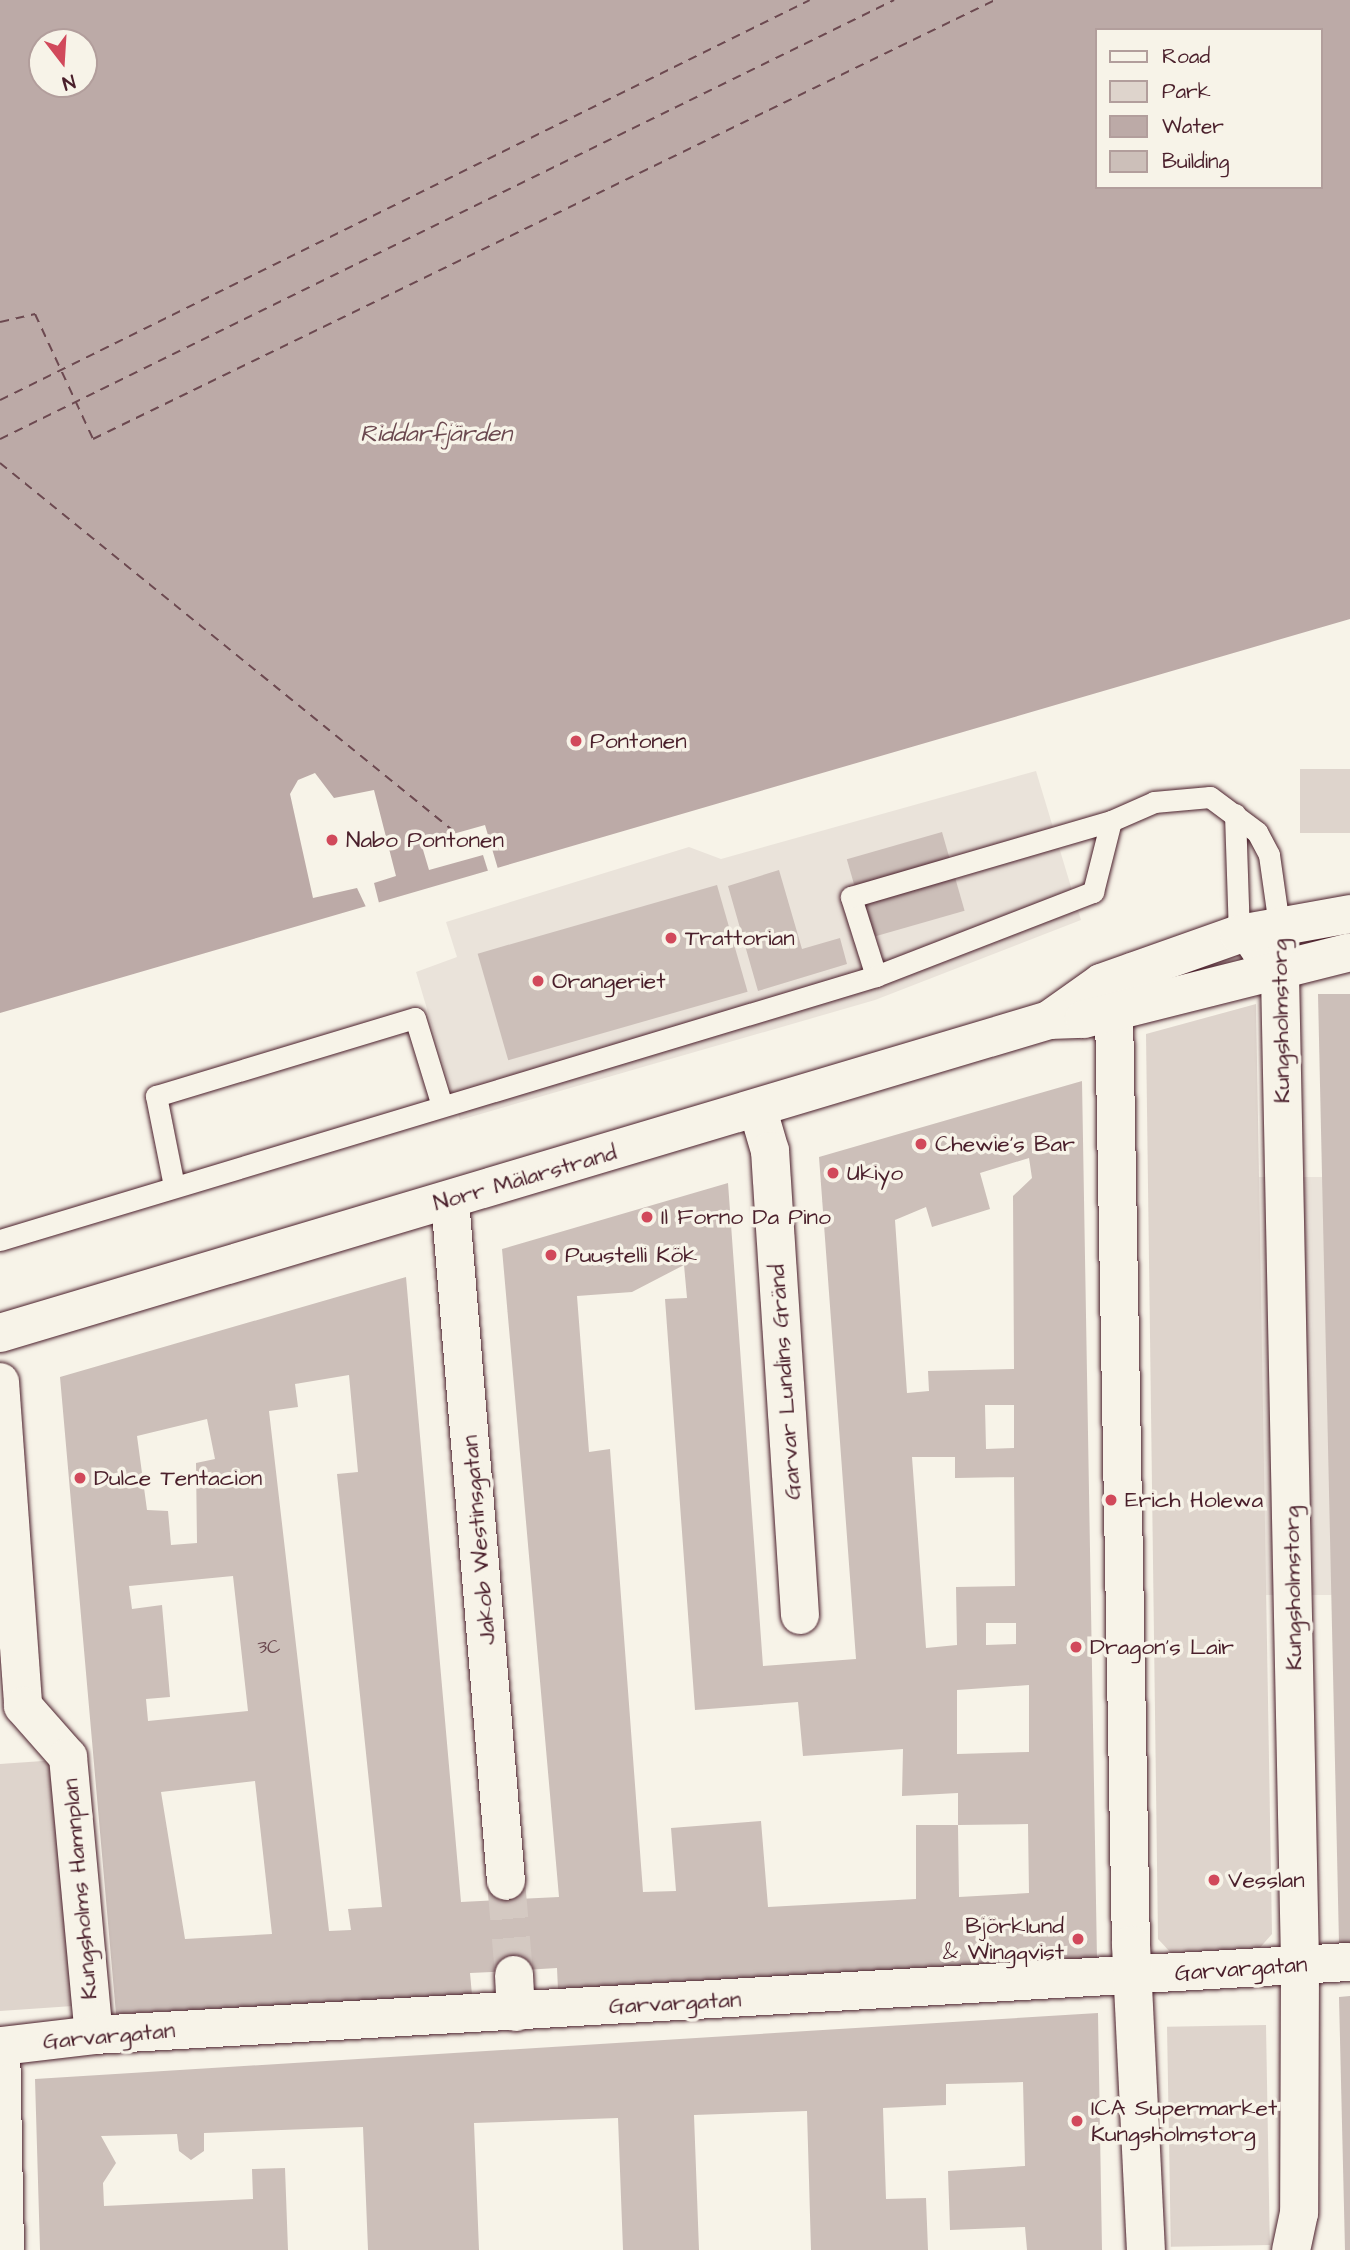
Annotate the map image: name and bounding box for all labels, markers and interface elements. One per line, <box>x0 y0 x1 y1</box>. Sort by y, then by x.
north arrow <box>28 28 98 98</box>
legend <box>1094 28 1322 189</box>
text: Road <box>1162 42 1210 71</box>
text: N <box>59 67 78 96</box>
text: Park <box>1162 77 1211 106</box>
text: Water <box>1162 112 1224 141</box>
text: Building <box>1162 147 1229 176</box>
water label: Riddarfjärden <box>360 421 512 449</box>
place label: Pontonen <box>590 727 687 755</box>
marker: Pontonen <box>568 733 584 749</box>
place label: Nabo Pontonen <box>346 826 504 854</box>
marker: Nabo Pontonen <box>324 832 340 848</box>
place label: Trattorian <box>685 924 795 952</box>
marker: Trattorian <box>663 930 679 946</box>
street label: Kungsholmstorg <box>1266 938 1296 1104</box>
place label: Orangeriet <box>552 967 666 995</box>
marker: Orangeriet <box>530 973 546 989</box>
place label: Chewie's Bar <box>935 1130 1075 1158</box>
marker: Chewie's Bar <box>913 1136 929 1152</box>
street label: Norr Mälarstrand <box>430 1139 620 1217</box>
place label: Ukiyo <box>847 1159 903 1187</box>
marker: Ukiyo <box>825 1165 841 1181</box>
place label: Il Forno Da Pino <box>661 1203 831 1231</box>
marker: Il Forno Da Pino <box>639 1209 655 1225</box>
place label: Puustelli Kök <box>565 1241 697 1269</box>
marker: Puustelli Kök <box>543 1247 559 1263</box>
street label: Garvar Lundins Gränd <box>763 1263 807 1501</box>
street label: Jakob Westinsgatan <box>456 1434 502 1646</box>
place label: Dulce Tentacion <box>94 1464 262 1492</box>
marker: Dulce Tentacion <box>72 1470 88 1486</box>
place label: Erich Holewa <box>1125 1486 1263 1514</box>
marker: Erich Holewa <box>1103 1492 1119 1508</box>
street label: Kungsholmstorg <box>1278 1505 1308 1671</box>
place label: Dragon's Lair <box>1090 1633 1234 1661</box>
house number: 3C <box>257 1637 281 1659</box>
marker: Dragon's Lair <box>1068 1639 1084 1655</box>
street label: Kungsholms Hamnplan <box>57 1777 103 2001</box>
place label: Vesslan <box>1228 1866 1305 1894</box>
marker: Vesslan <box>1206 1872 1222 1888</box>
place label: Björklund & Wingqvist <box>943 1912 1064 1966</box>
marker: Björklund & Wingqvist <box>1070 1931 1086 1947</box>
street label: Garvargatan <box>1174 1951 1308 1987</box>
street label: Garvargatan <box>608 1986 742 2020</box>
street label: Garvargatan <box>42 2016 176 2056</box>
place label: ICA Supermarket Kungsholmstorg <box>1091 2094 1277 2148</box>
marker: ICA Supermarket Kungsholmstorg <box>1069 2113 1085 2129</box>

